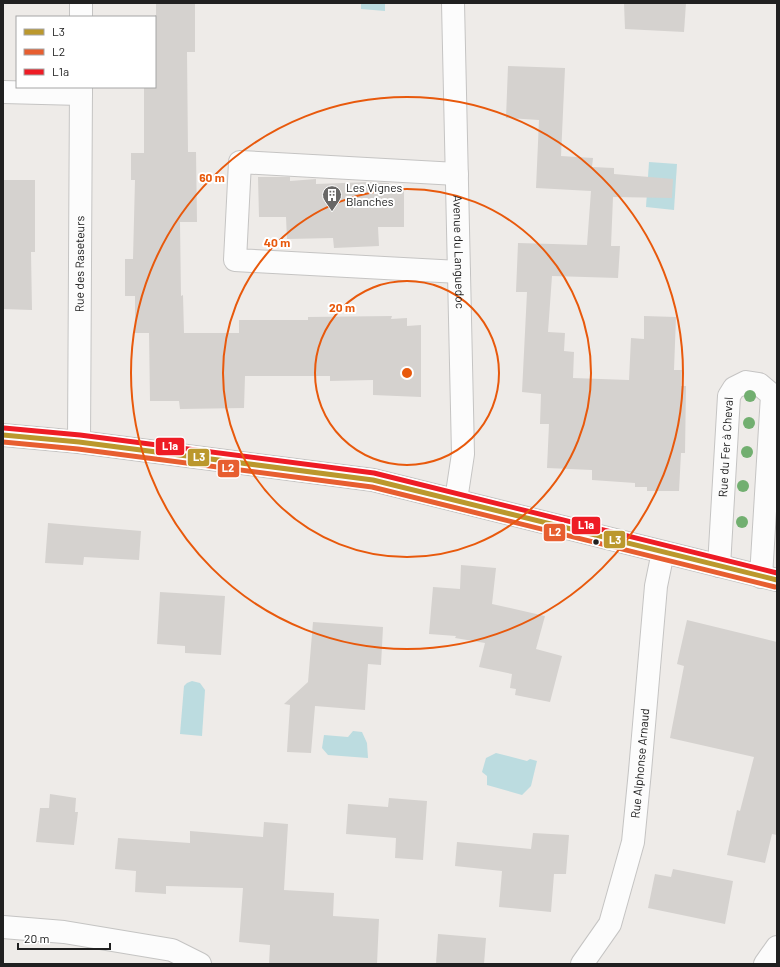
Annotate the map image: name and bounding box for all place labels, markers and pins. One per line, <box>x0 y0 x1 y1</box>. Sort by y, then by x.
place label: Les Vignes Blanches <box>346 180 402 208</box>
building icon: Les Vignes Blanches <box>321 184 343 212</box>
centre of rings <box>400 366 414 380</box>
unlabelled marker <box>591 537 601 547</box>

